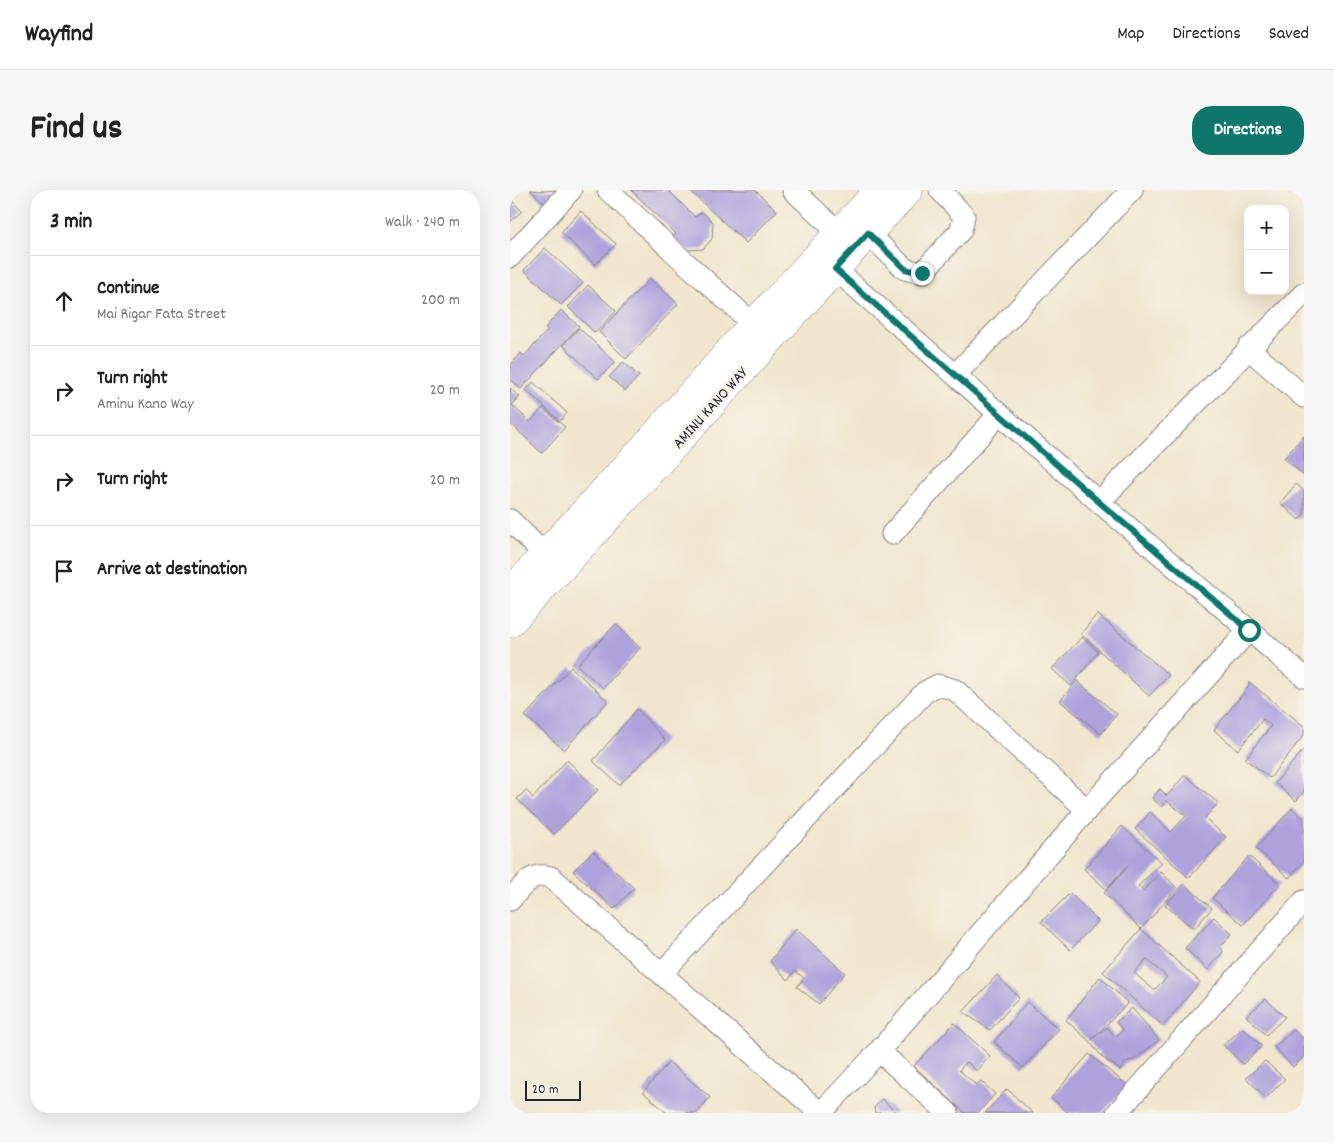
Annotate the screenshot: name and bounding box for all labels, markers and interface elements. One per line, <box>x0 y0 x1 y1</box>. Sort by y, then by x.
text: Wayfind <box>25 18 93 52</box>
text: Map <box>1117 22 1144 47</box>
text: Directions <box>1172 22 1241 47</box>
text: Saved <box>1269 22 1309 47</box>
text: Find us <box>30 105 122 155</box>
button: Directions <box>1192 106 1304 155</box>
map controls <box>1244 205 1289 295</box>
button: + <box>1244 205 1289 250</box>
text: 3 min <box>50 208 92 238</box>
text: Walk · 240 m <box>385 211 460 234</box>
button: − <box>1244 250 1289 295</box>
route end <box>911 262 934 285</box>
text: Continue <box>97 276 159 303</box>
icon: ahead <box>50 287 78 315</box>
text: 200 m <box>421 289 460 312</box>
text: Mai Rigar Fata Street <box>97 303 226 326</box>
street label: AMINU KANO WAY <box>668 362 755 455</box>
text: Turn right <box>97 366 168 393</box>
icon: right <box>50 377 78 405</box>
text: 20 m <box>430 379 460 402</box>
text: Aminu Kano Way <box>97 393 194 416</box>
icon: right <box>50 467 78 495</box>
text: Turn right <box>97 467 168 494</box>
text: 20 m <box>430 469 460 492</box>
icon: arrive <box>50 557 78 585</box>
text: Arrive at destination <box>97 557 247 584</box>
route start <box>1238 619 1261 642</box>
scale bar <box>525 1078 581 1101</box>
text: 20 m <box>532 1080 559 1100</box>

